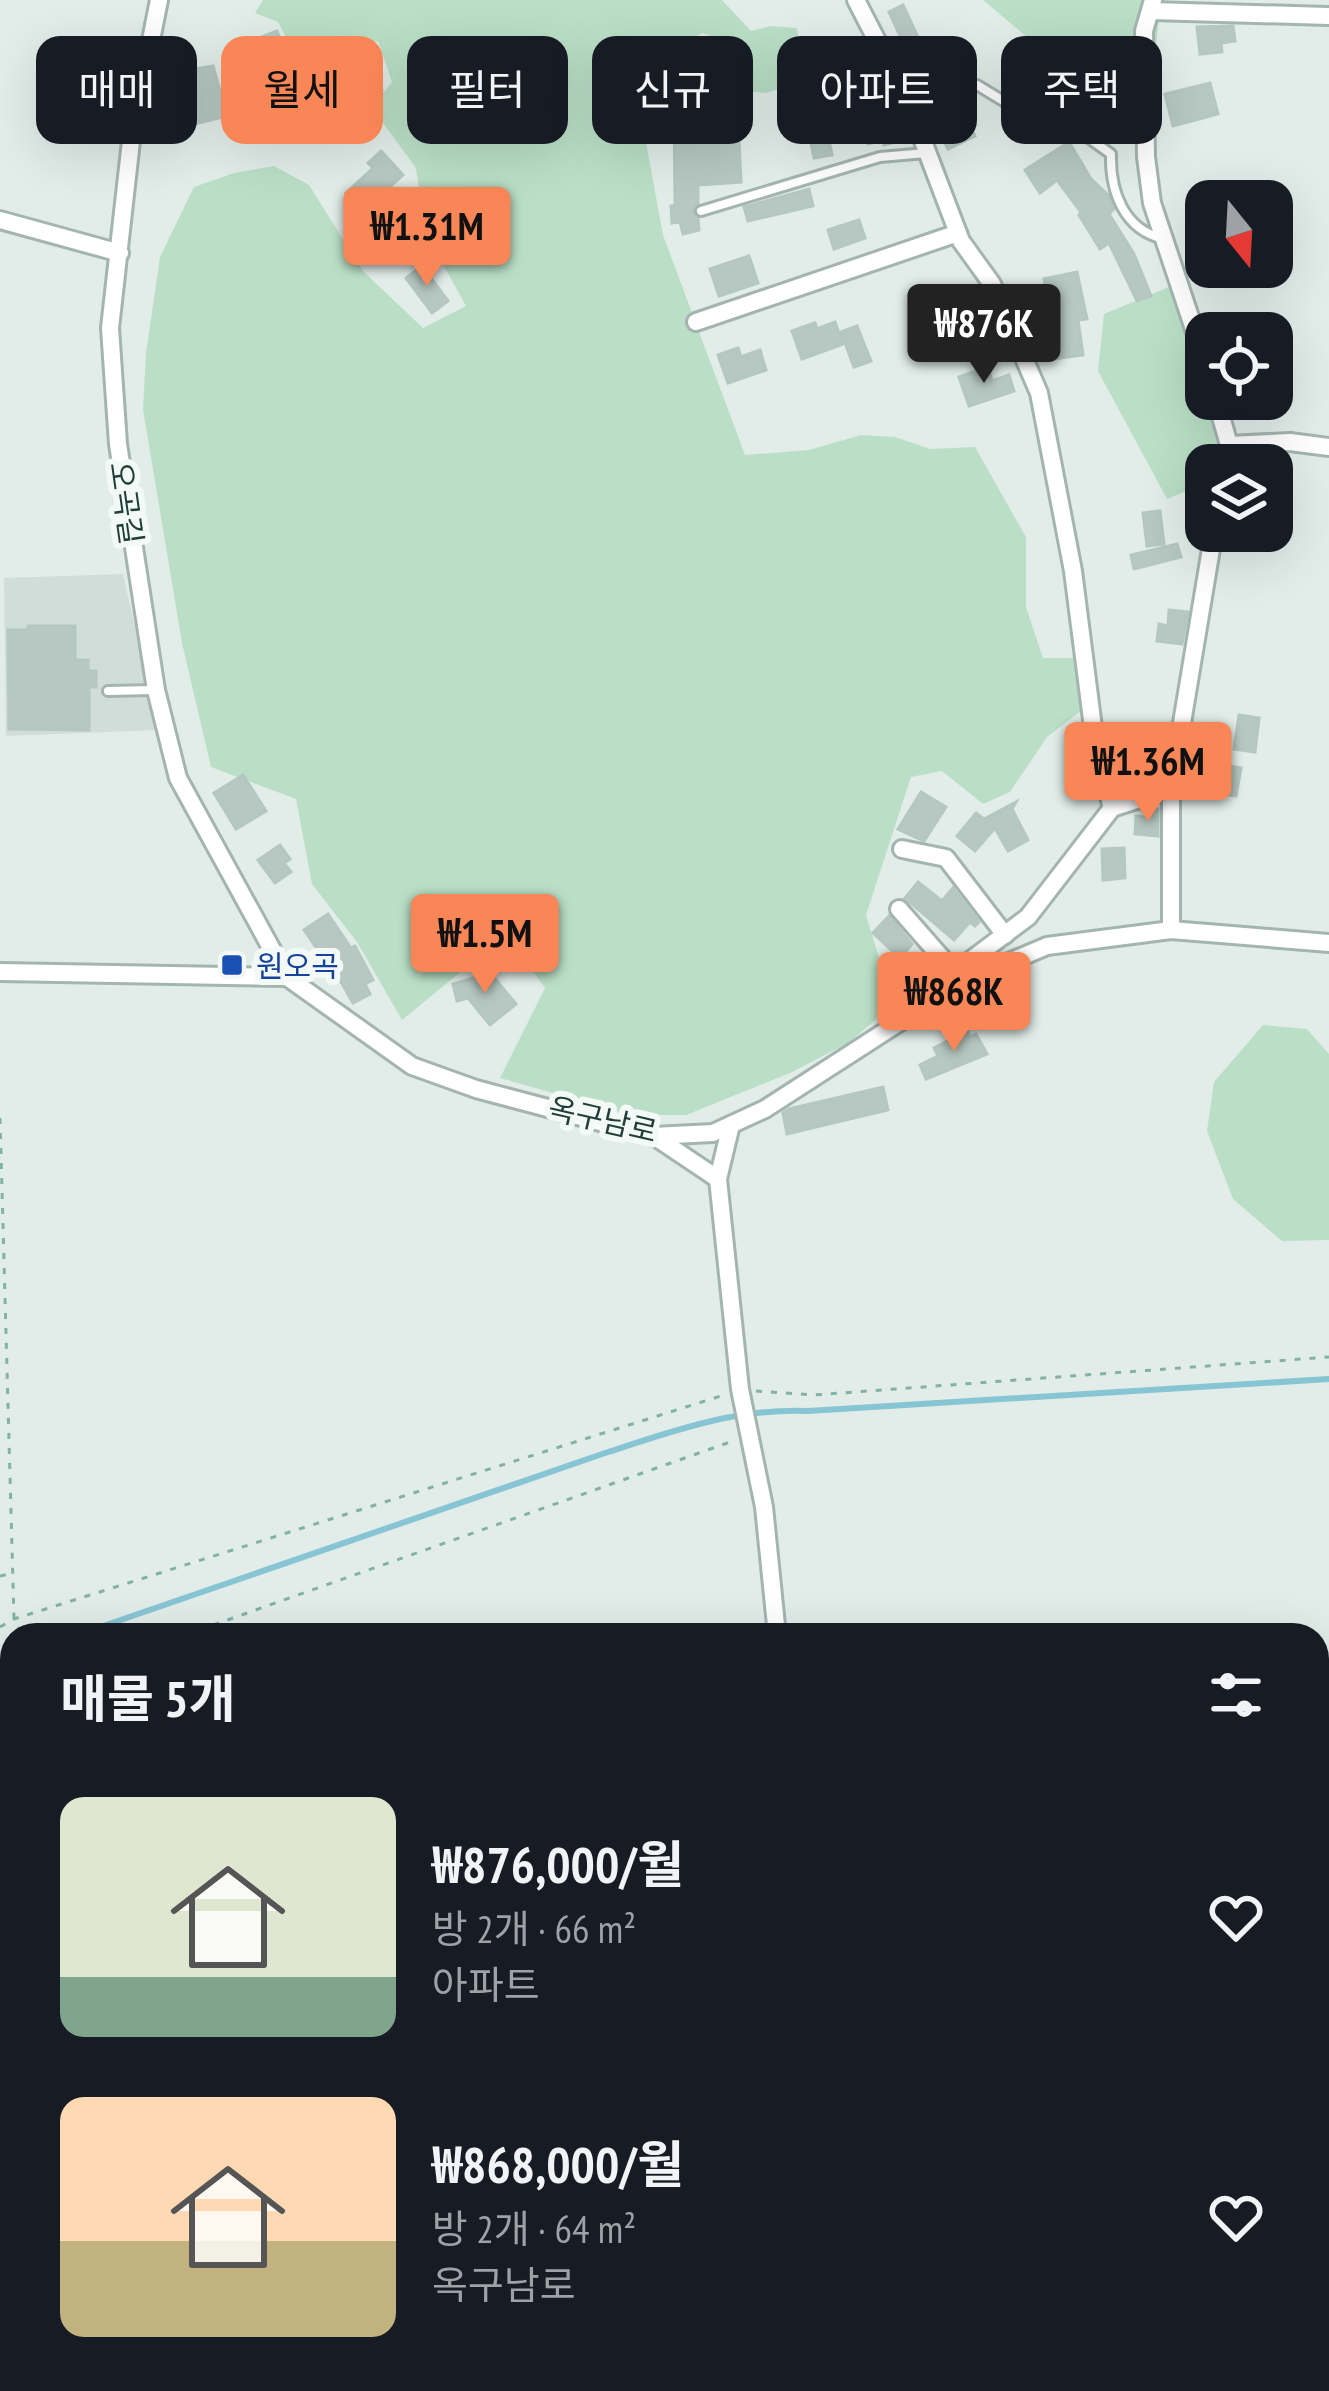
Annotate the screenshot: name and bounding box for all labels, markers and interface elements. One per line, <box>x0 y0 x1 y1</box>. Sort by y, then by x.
chip: 매매 <box>36 36 197 144</box>
chip: 월세 <box>221 36 383 144</box>
chip: 필터 <box>407 36 568 144</box>
chip: 신규 <box>592 36 753 144</box>
chip: 아파트 <box>777 36 977 144</box>
chip: 주택 <box>1001 36 1162 144</box>
north arrow <box>1185 180 1293 288</box>
map controls <box>1185 180 1293 552</box>
pin: ₩1.31M <box>329 187 525 289</box>
text: ₩1.31M <box>370 200 484 251</box>
pin: ₩876K <box>900 284 1068 386</box>
text: ₩876K <box>934 297 1034 348</box>
button: locate <box>1185 312 1293 420</box>
button: layers <box>1185 444 1293 552</box>
street label: 오곡길 <box>102 459 152 547</box>
pin: ₩1.36M <box>1050 722 1246 824</box>
text: ₩1.36M <box>1091 735 1205 786</box>
pin: ₩1.5M <box>401 894 569 996</box>
text: ₩1.5M <box>438 907 532 958</box>
place label: 원오곡 <box>256 946 339 985</box>
marker: 원오곡 <box>219 952 245 978</box>
pin: ₩868K <box>870 952 1038 1054</box>
text: ₩868K <box>904 965 1004 1016</box>
street label: 옥구남로 <box>545 1088 661 1150</box>
icon: filters <box>1203 1662 1269 1728</box>
text: 매물 5개 <box>60 1665 236 1731</box>
text: ₩876,000/월 <box>432 1831 684 1897</box>
icon: home <box>156 1845 300 1989</box>
icon: heart <box>1203 1884 1269 1950</box>
text: 방 2개 · 66 m² <box>432 1903 636 1954</box>
text: 아파트 <box>432 1959 540 2010</box>
text: ₩868,000/월 <box>432 2131 684 2197</box>
icon: home <box>156 2145 300 2289</box>
icon: heart <box>1203 2184 1269 2250</box>
text: 방 2개 · 64 m² <box>432 2203 636 2254</box>
text: 옥구남로 <box>432 2259 576 2310</box>

